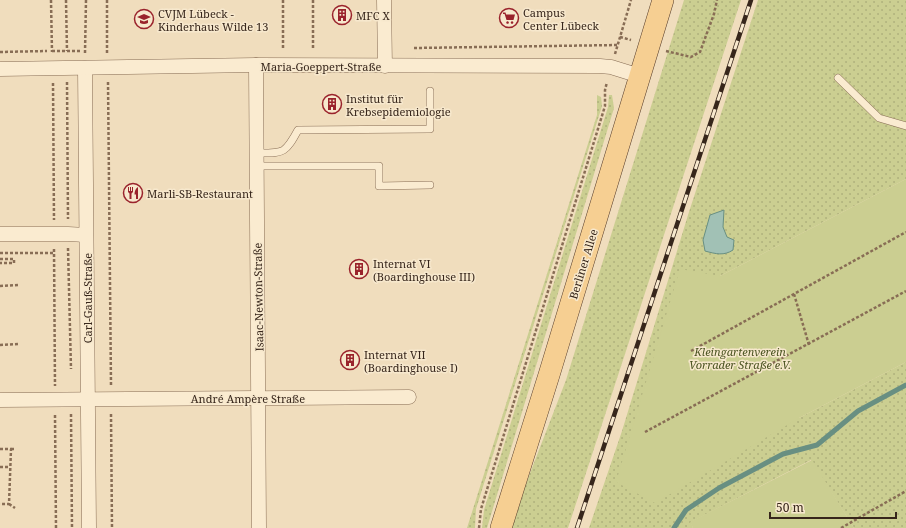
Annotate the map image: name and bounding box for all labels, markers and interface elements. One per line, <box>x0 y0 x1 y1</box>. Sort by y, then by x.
building icon: MFC X <box>331 4 353 26</box>
place label: Campus Center Lübeck <box>523 5 599 33</box>
place label: CVJM Lübeck - Kinderhaus Wilde 13 <box>158 6 268 34</box>
supermarket icon: Campus Center Lübeck <box>498 7 520 29</box>
school or university icon: CVJM Lübeck - Kinderhaus Wilde 13 <box>133 8 155 30</box>
place label: MFC X <box>356 8 390 23</box>
street label: Maria-Goeppert-Straße <box>261 59 381 74</box>
place label: Institut für Krebsepidemiologie <box>346 91 451 119</box>
building icon: Institut für Krebsepidemiologie <box>321 93 343 115</box>
restaurant icon: Marli-SB-Restaurant <box>122 182 144 204</box>
place label: Marli-SB-Restaurant <box>147 186 253 201</box>
street label: Berliner Allee <box>565 227 601 301</box>
street label: Isaac-Newton-Straße <box>250 242 266 351</box>
street label: Carl-Gauß-Straße <box>80 253 95 343</box>
place label: Internat VI (Boardinghouse III) <box>373 256 475 284</box>
building icon: Internat VI (Boardinghouse III) <box>348 258 370 280</box>
park label: Kleingartenverein Vorrader Straße e.V. <box>689 344 791 372</box>
place label: Internat VII (Boardinghouse I) <box>364 347 458 375</box>
building icon: Internat VII (Boardinghouse I) <box>339 349 361 371</box>
street label: André Ampère Straße <box>191 391 305 406</box>
scale bar <box>770 494 896 520</box>
text: 50 m <box>776 499 804 516</box>

